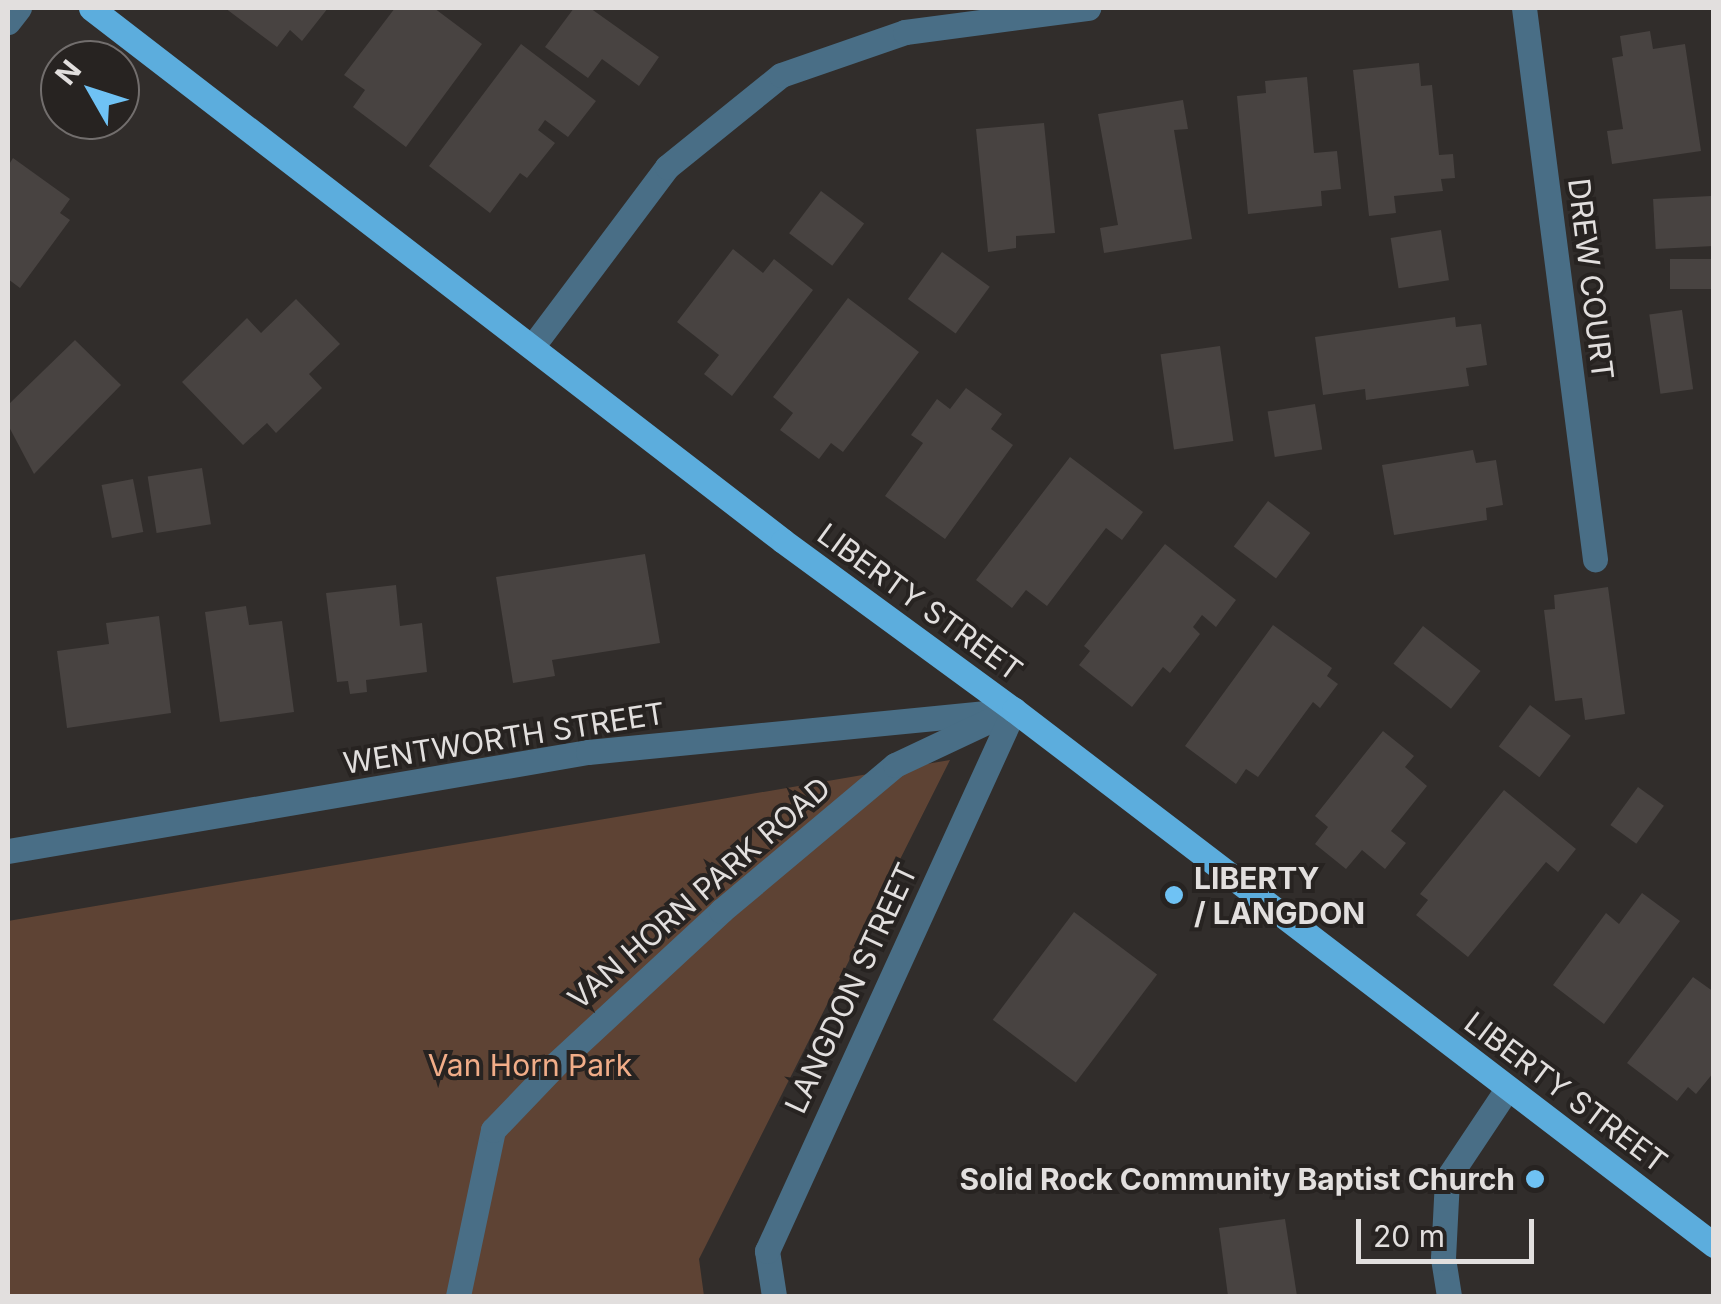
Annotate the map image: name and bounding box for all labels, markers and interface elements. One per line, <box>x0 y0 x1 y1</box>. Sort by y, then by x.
north arrow <box>40 40 140 140</box>
text: N <box>48 53 88 91</box>
street label: DREW COURT <box>1561 176 1621 382</box>
street label: LIBERTY STREET <box>811 516 1029 688</box>
street label: WENTWORTH STREET <box>341 695 667 781</box>
street label: VAN HORN PARK ROAD <box>561 769 837 1017</box>
street label: LANGDON STREET <box>777 857 925 1119</box>
place label: LIBERTY / LANGDON <box>1194 860 1365 930</box>
marker: LIBERTY / LANGDON <box>1163 884 1185 906</box>
street label: LIBERTY STREET <box>1458 1004 1674 1180</box>
park label: Van Horn Park <box>428 1047 632 1083</box>
place label: Solid Rock Community Baptist Church <box>960 1161 1515 1197</box>
marker: Solid Rock Community Baptist Church <box>1524 1168 1546 1190</box>
scale bar <box>1361 1199 1538 1261</box>
text: 20 m <box>1373 1218 1445 1254</box>

